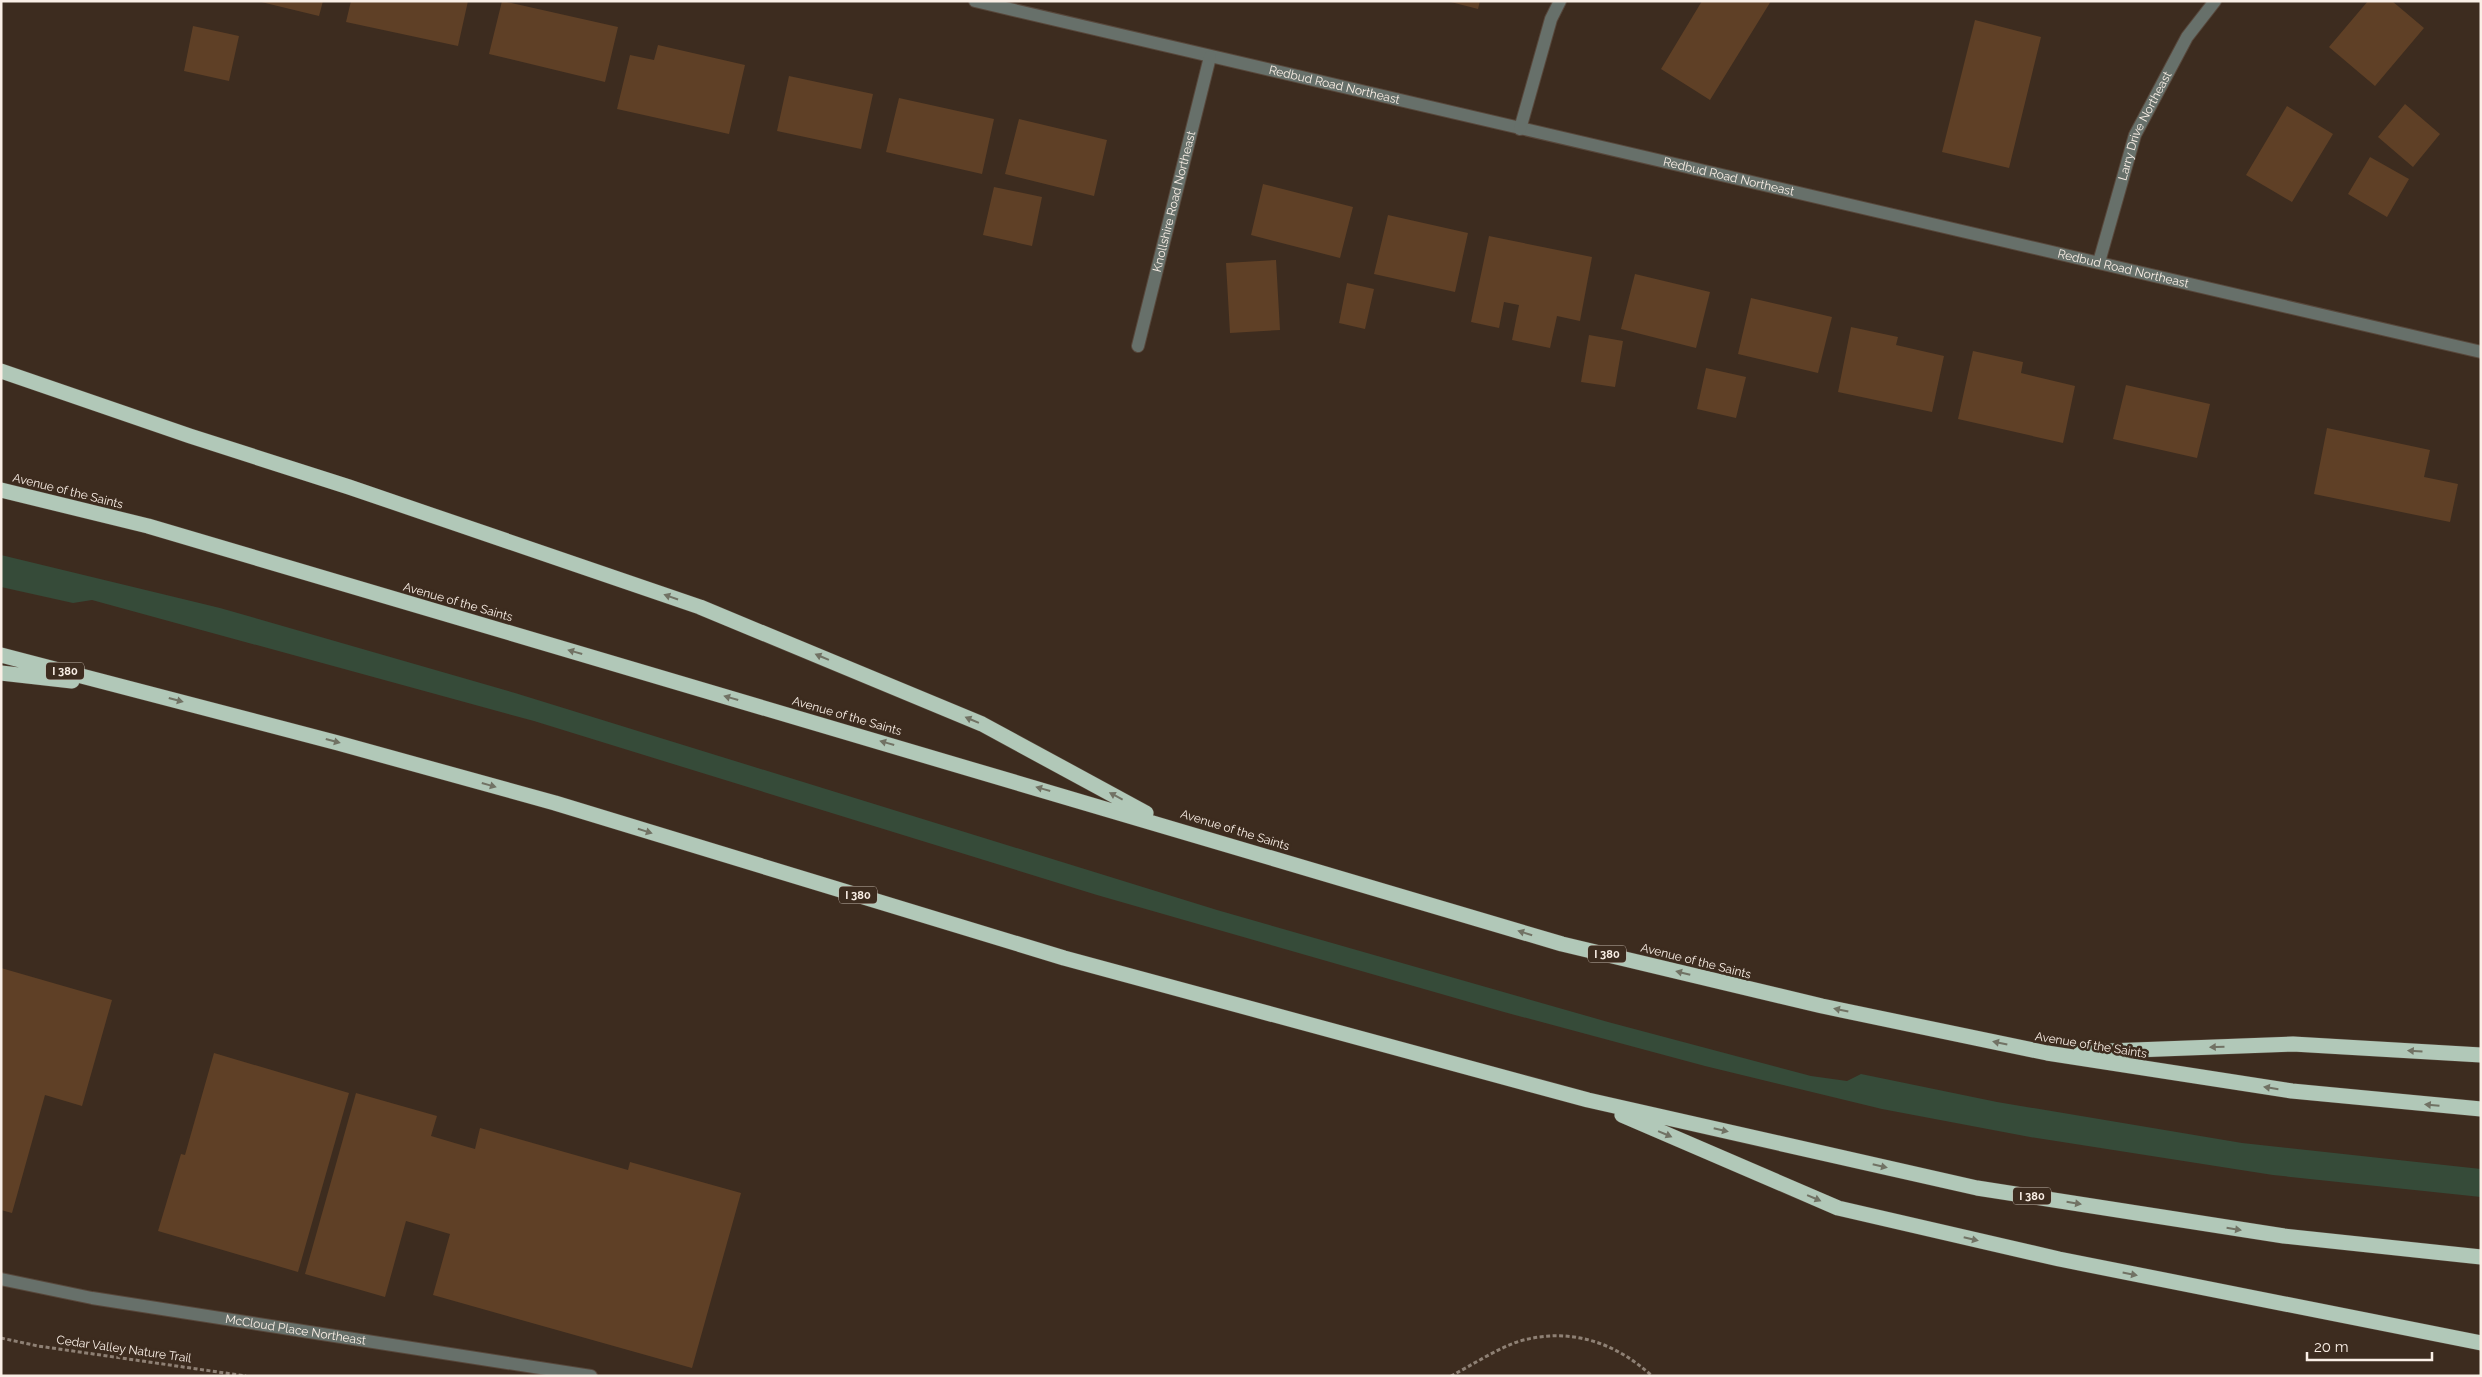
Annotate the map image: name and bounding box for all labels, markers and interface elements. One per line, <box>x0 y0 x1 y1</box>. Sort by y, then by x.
street label: Redbud Road Northeast <box>1267 63 1401 107</box>
street label: Larry Drive Northeast <box>2115 69 2174 182</box>
street label: Knollshire Road Northeast <box>1150 129 1198 273</box>
street label: Redbud Road Northeast <box>1662 155 1796 199</box>
street label: Redbud Road Northeast <box>2056 247 2190 291</box>
street label: Avenue of the Saints <box>11 471 125 512</box>
street label: Avenue of the Saints <box>402 580 515 624</box>
one-way arrow <box>664 593 679 600</box>
one-way arrow <box>568 647 583 655</box>
one-way arrow <box>815 653 829 661</box>
road number: I 380 <box>46 662 84 679</box>
one-way arrow <box>724 693 739 701</box>
street label: Avenue of the Saints <box>791 694 904 738</box>
one-way arrow <box>168 696 183 704</box>
one-way arrow <box>965 715 979 723</box>
one-way arrow <box>325 738 340 746</box>
one-way arrow <box>880 739 895 747</box>
one-way arrow <box>482 781 497 789</box>
one-way arrow <box>1036 785 1051 793</box>
one-way arrow <box>1108 792 1123 800</box>
street label: Avenue of the Saints <box>1179 807 1291 853</box>
one-way arrow <box>638 827 653 835</box>
road number: I 380 <box>839 886 877 904</box>
one-way arrow <box>1518 928 1533 936</box>
street label: Avenue of the Saints <box>1639 941 1753 982</box>
road number: I 380 <box>1588 946 1626 962</box>
one-way arrow <box>1675 969 1690 977</box>
one-way arrow <box>1833 1006 1848 1014</box>
street label: Avenue of the Saints <box>2034 1029 2148 1061</box>
one-way arrow <box>1991 1039 2007 1047</box>
one-way arrow <box>2209 1043 2225 1051</box>
one-way arrow <box>2406 1047 2422 1055</box>
one-way arrow <box>2262 1084 2278 1092</box>
one-way arrow <box>2424 1101 2440 1109</box>
one-way arrow <box>1714 1126 1729 1134</box>
one-way arrow <box>1658 1130 1672 1138</box>
one-way arrow <box>1872 1162 1887 1170</box>
road number: I 380 <box>2013 1188 2051 1204</box>
one-way arrow <box>1807 1195 1822 1203</box>
one-way arrow <box>2066 1199 2082 1207</box>
one-way arrow <box>2227 1225 2243 1233</box>
one-way arrow <box>1964 1235 1979 1243</box>
one-way arrow <box>2123 1270 2139 1278</box>
street label: McCloud Place Northeast <box>224 1312 367 1348</box>
scale bar <box>2307 1330 2432 1362</box>
street label: Cedar Valley Nature Trail <box>56 1333 193 1366</box>
text: 20 m <box>2314 1338 2349 1356</box>

